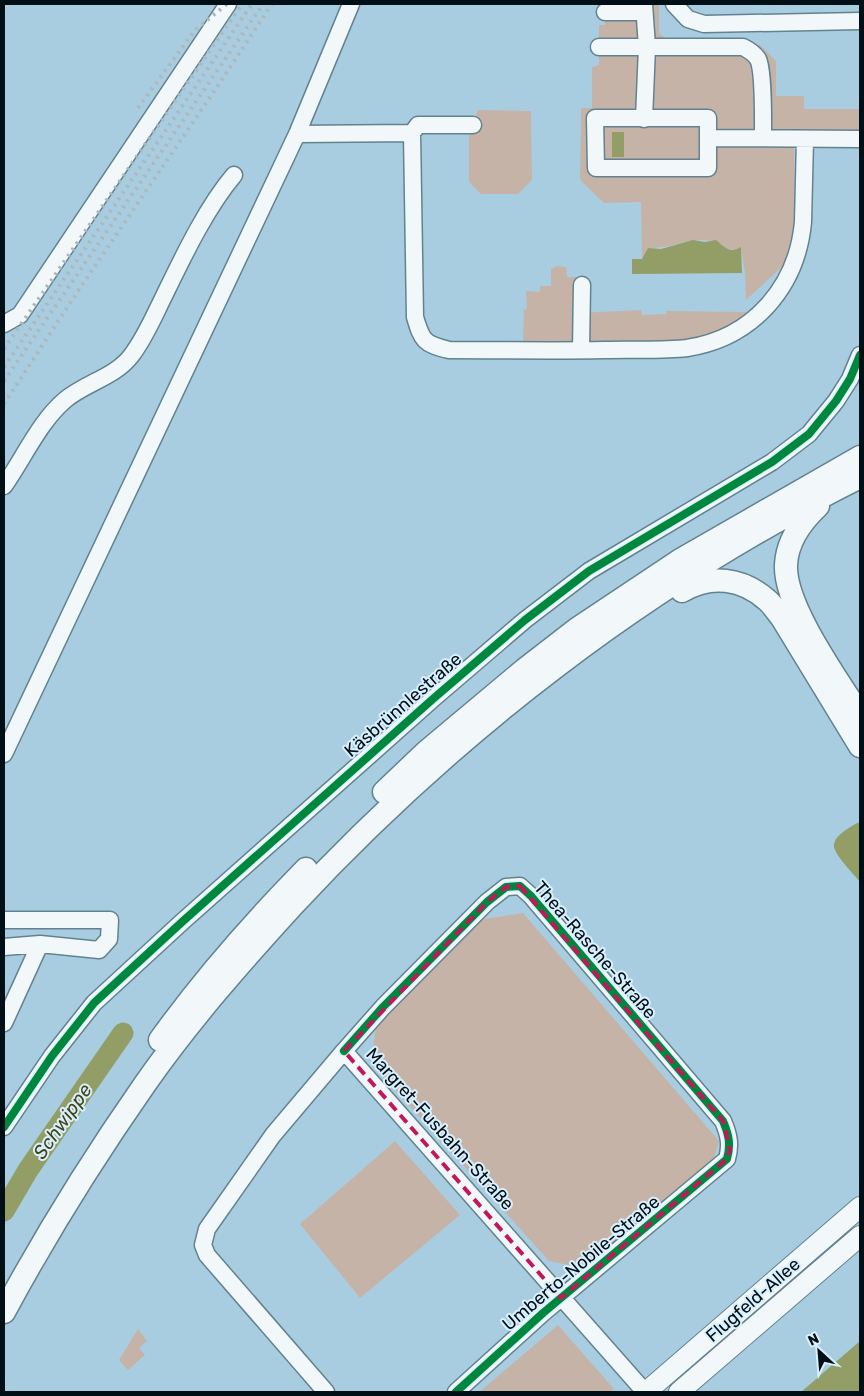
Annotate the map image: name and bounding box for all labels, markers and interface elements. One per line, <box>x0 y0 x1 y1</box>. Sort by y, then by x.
street label: Käsbrünnlestraße <box>340 648 466 762</box>
street label: Thea-Rasche-Straße <box>529 877 661 1023</box>
street label: Margret-Fusbahn-Straße <box>361 1043 519 1215</box>
water label: Schwippe <box>28 1079 97 1163</box>
street label: Umberto-Nobile-Straße <box>498 1191 664 1335</box>
street label: Flugfeld-Allee <box>701 1253 805 1347</box>
north arrow <box>794 1326 844 1376</box>
text: N <box>805 1330 822 1350</box>

